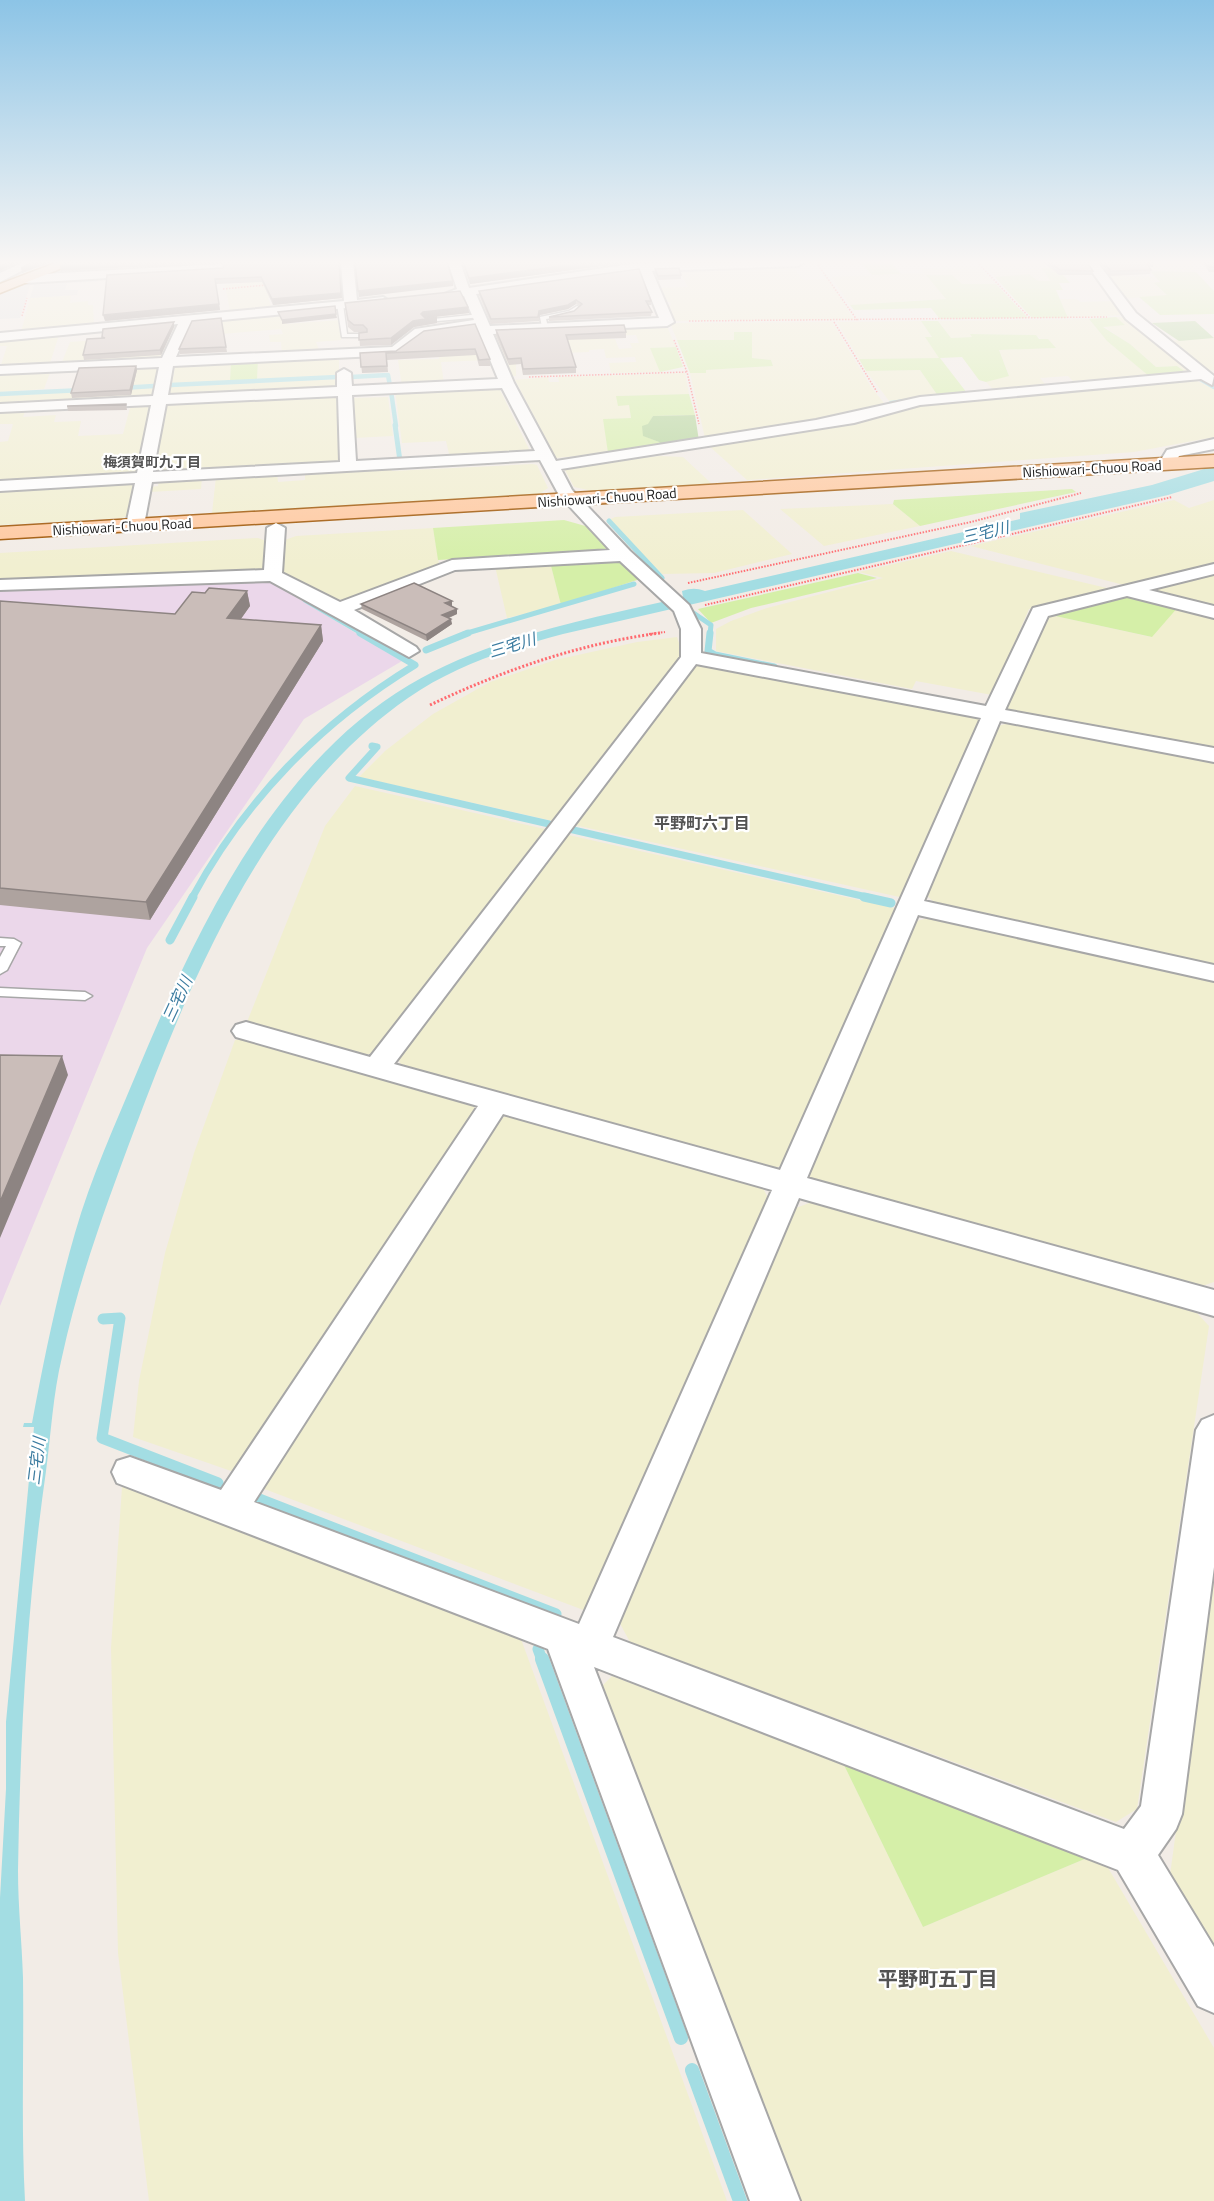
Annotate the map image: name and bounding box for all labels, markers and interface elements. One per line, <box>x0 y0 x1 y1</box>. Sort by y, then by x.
district label: 梅須賀町九丁目 <box>103 451 201 472</box>
street label: Nishiowari-Chuou Road <box>1022 454 1162 482</box>
street label: Nishiowari-Chuou Road <box>537 482 677 512</box>
street label: Nishiowari-Chuou Road <box>52 512 192 540</box>
water label: 三宅川 <box>959 514 1013 549</box>
water label: 三宅川 <box>486 626 540 663</box>
district label: 平野町六丁目 <box>654 811 750 835</box>
water label: 三宅川 <box>156 970 199 1026</box>
water label: 三宅川 <box>21 1434 51 1486</box>
district label: 平野町五丁目 <box>878 1963 998 1994</box>

